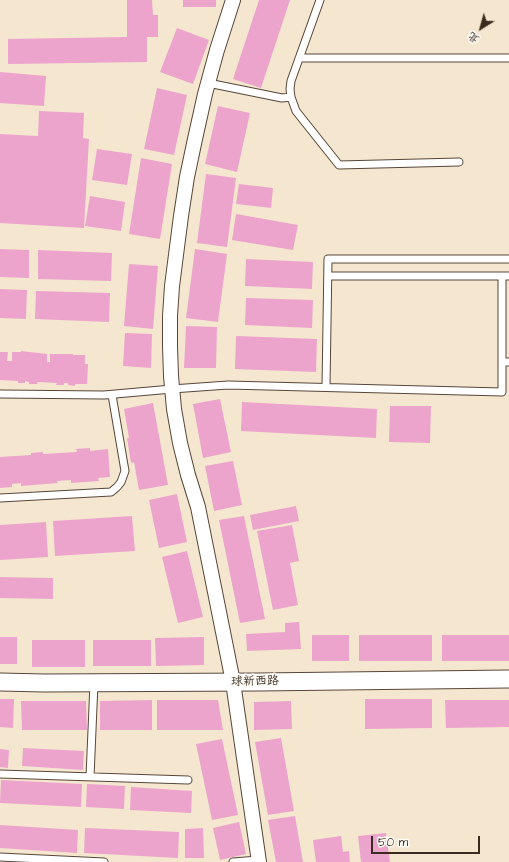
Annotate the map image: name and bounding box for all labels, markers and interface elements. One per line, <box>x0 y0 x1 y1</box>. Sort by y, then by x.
north arrow <box>461 8 501 48</box>
text: 北 <box>465 29 482 47</box>
street label: 球新西路 <box>231 674 279 690</box>
scale bar <box>373 828 482 854</box>
text: 50 m <box>378 834 408 851</box>

